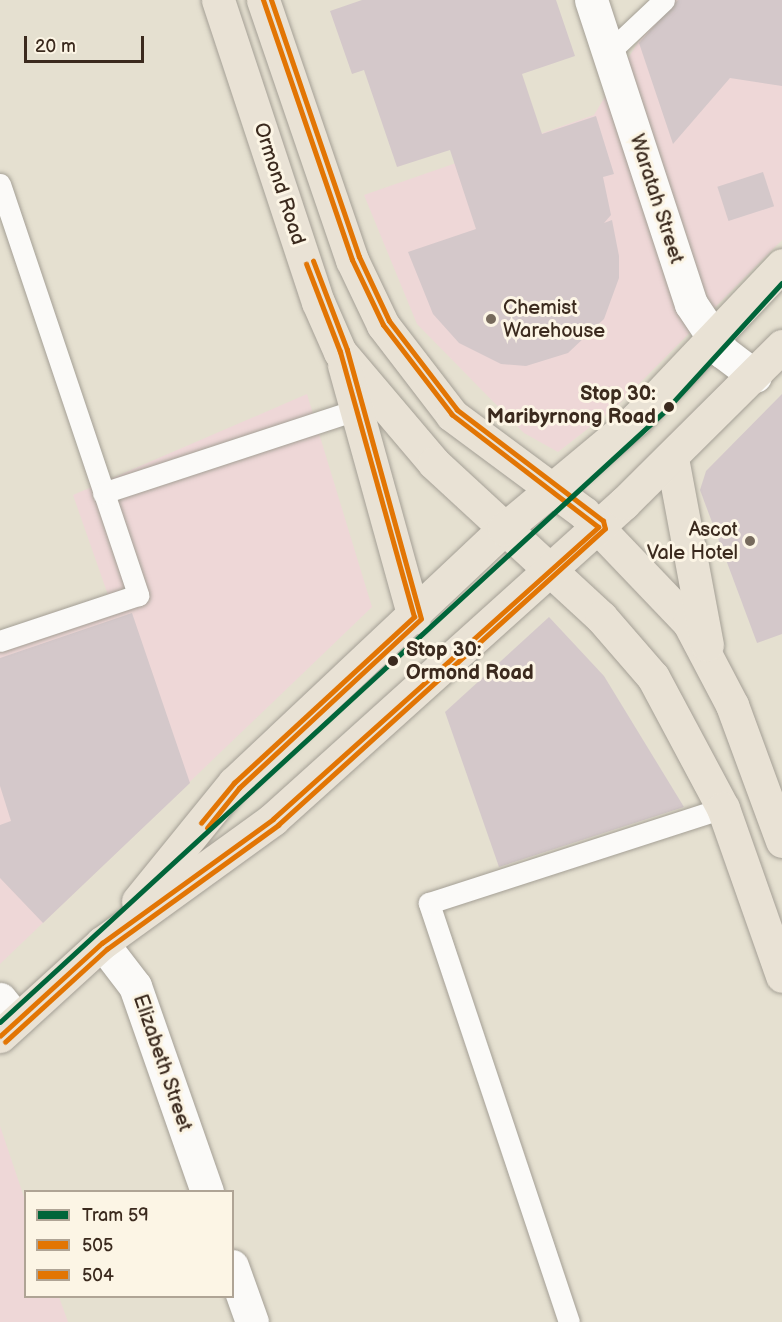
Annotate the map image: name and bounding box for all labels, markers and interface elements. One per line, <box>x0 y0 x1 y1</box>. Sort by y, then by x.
scale bar <box>27 24 147 62</box>
text: 20 m <box>35 36 76 57</box>
street label: Ormond Road <box>248 120 310 248</box>
street label: Waratah Street <box>624 131 688 267</box>
place label: Chemist Warehouse <box>503 296 605 343</box>
marker: Chemist Warehouse <box>484 312 498 326</box>
place label: Stop 30: Maribyrnong Road <box>487 383 656 430</box>
marker: Stop 30: Maribyrnong Road <box>660 398 678 416</box>
place label: Ascot Vale Hotel <box>647 518 738 565</box>
marker: Ascot Vale Hotel <box>743 534 757 548</box>
place label: Stop 30: Ormond Road <box>406 638 534 685</box>
marker: Stop 30: Ormond Road <box>384 652 402 670</box>
street label: Elizabeth Street <box>127 991 197 1135</box>
legend <box>24 1190 234 1298</box>
text: Tram 59 <box>82 1205 149 1226</box>
text: 505 <box>82 1235 113 1256</box>
text: 504 <box>82 1265 114 1286</box>

